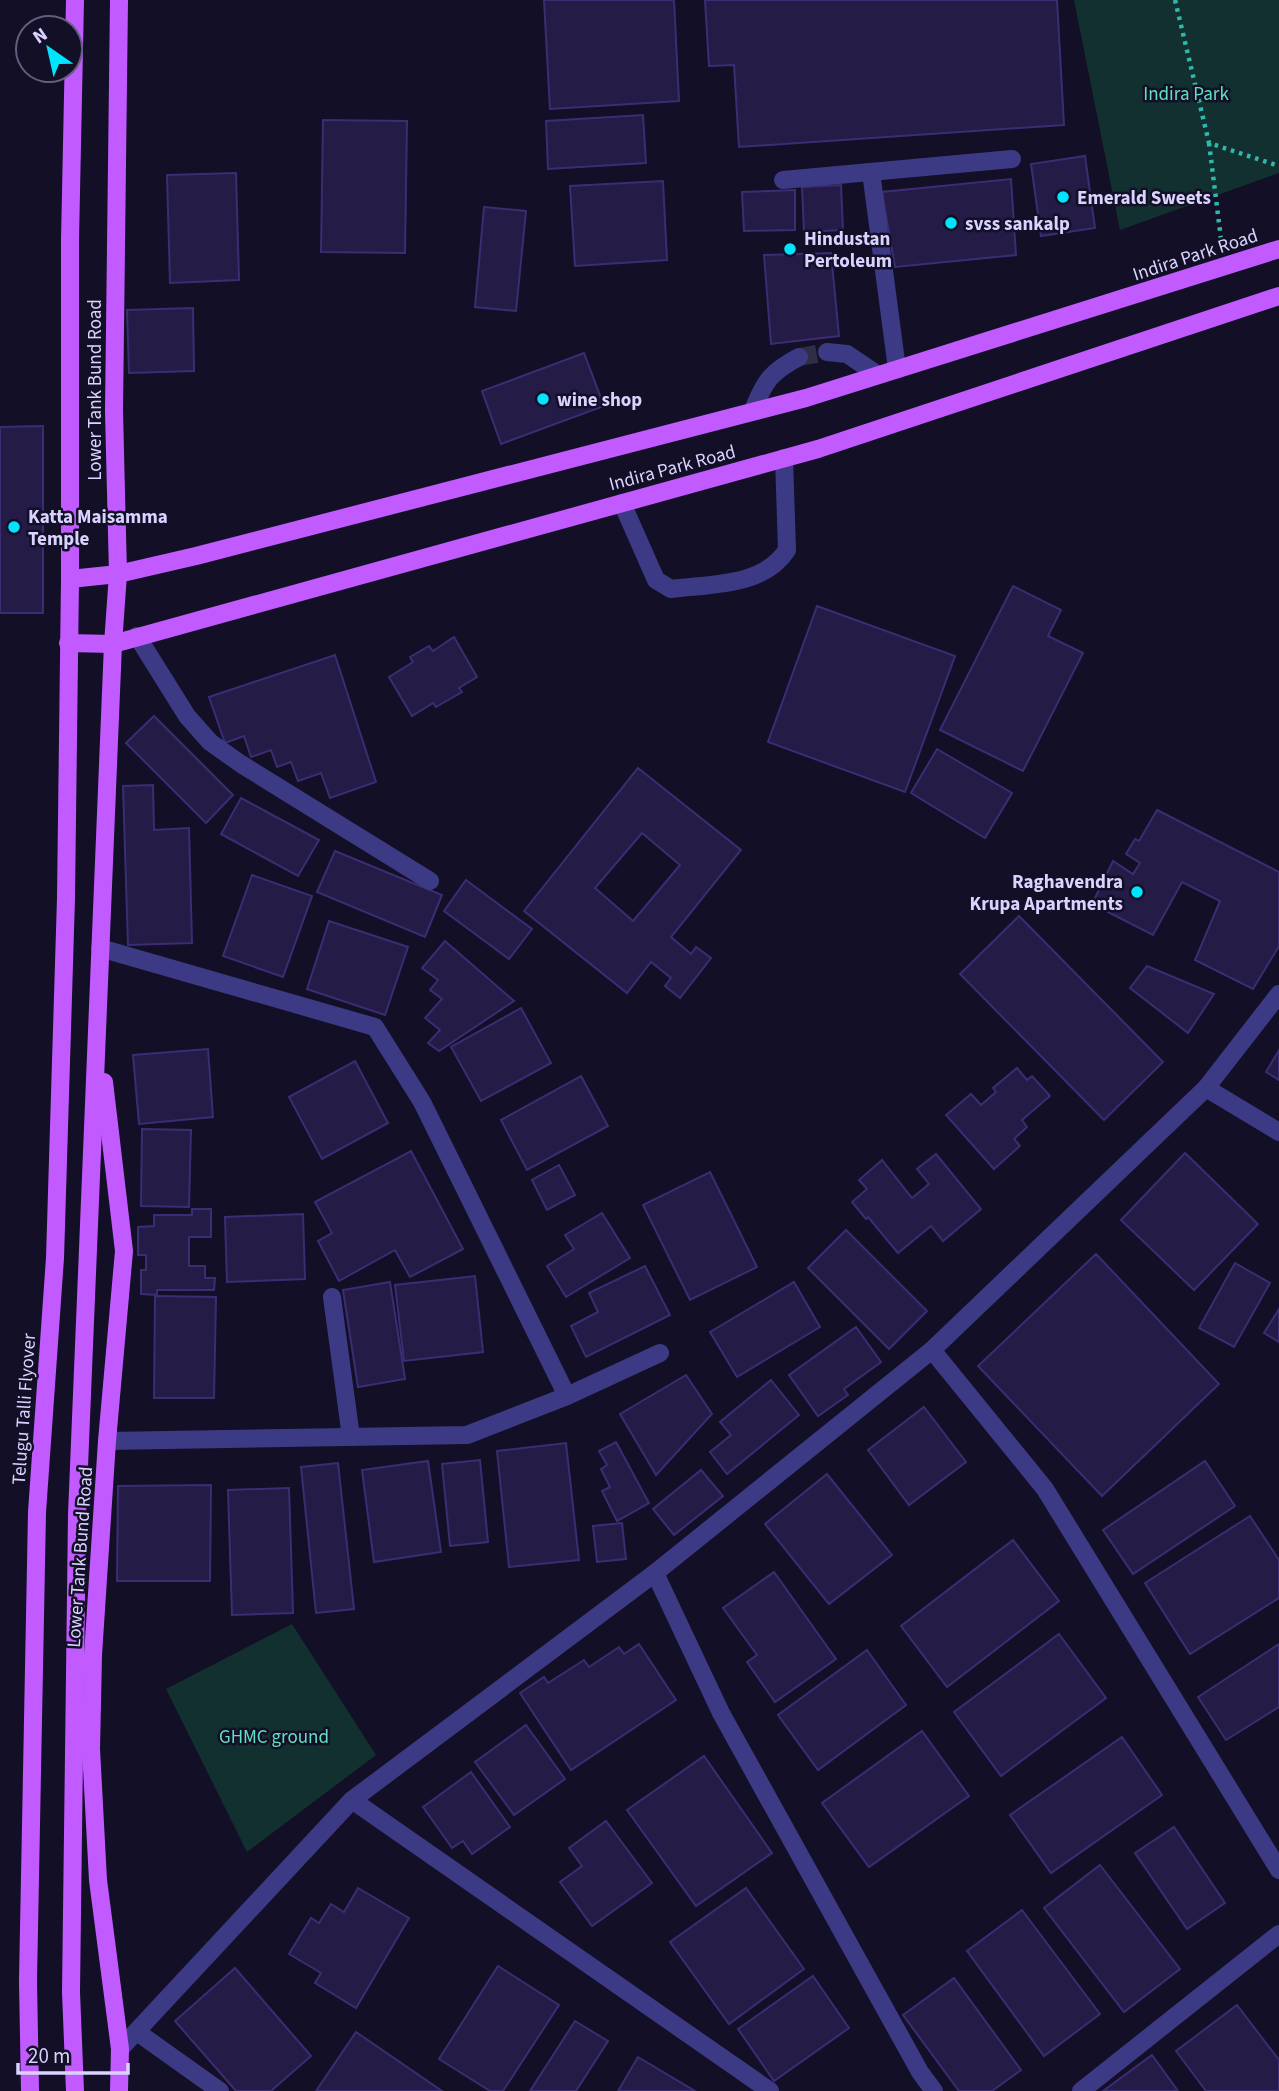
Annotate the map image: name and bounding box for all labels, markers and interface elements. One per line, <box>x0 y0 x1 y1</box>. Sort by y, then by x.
north arrow <box>14 14 84 84</box>
text: N <box>28 21 53 51</box>
park label: Indira Park <box>1143 81 1229 108</box>
place label: Emerald Sweets <box>1077 185 1211 212</box>
marker: Emerald Sweets <box>1055 189 1071 205</box>
place label: svss sankalp <box>965 211 1070 238</box>
marker: svss sankalp <box>943 215 959 231</box>
street label: Indira Park Road <box>1129 222 1262 288</box>
place label: Hindustan Pertoleum <box>804 226 892 275</box>
marker: Hindustan Pertoleum <box>782 241 798 257</box>
street label: Lower Tank Bund Road <box>82 299 109 481</box>
place label: wine shop <box>557 387 642 414</box>
marker: wine shop <box>535 391 551 407</box>
street label: Indira Park Road <box>606 439 739 498</box>
place label: Katta Maisamma Temple <box>28 504 168 553</box>
marker: Katta Maisamma Temple <box>6 519 22 535</box>
place label: Raghavendra Krupa Apartments <box>970 869 1123 918</box>
marker: Raghavendra Krupa Apartments <box>1129 884 1145 900</box>
street label: Telugu Talli Flyover <box>6 1332 43 1486</box>
street label: Lower Tank Bund Road <box>61 1466 100 1649</box>
park label: GHMC ground <box>219 1724 329 1751</box>
scale bar <box>18 2032 128 2076</box>
text: 20 m <box>28 2041 70 2071</box>

